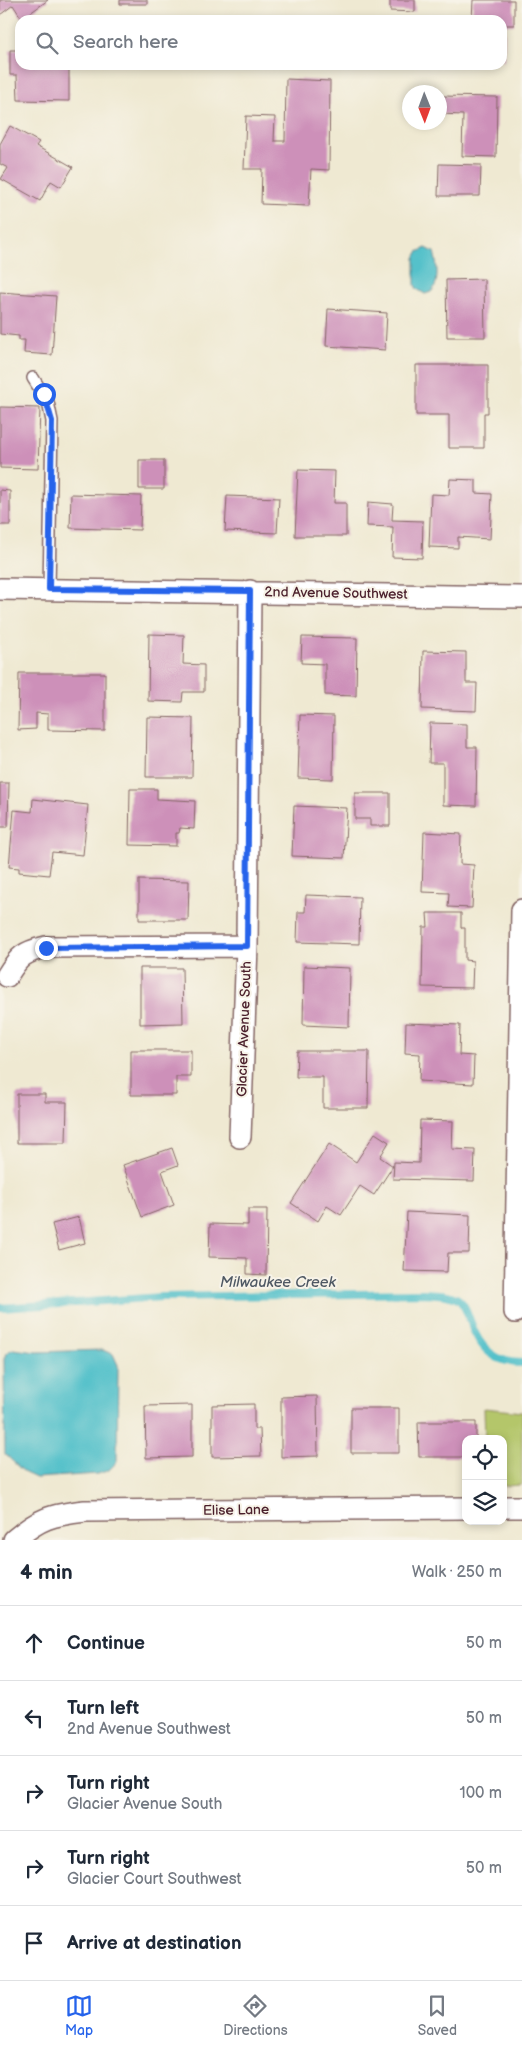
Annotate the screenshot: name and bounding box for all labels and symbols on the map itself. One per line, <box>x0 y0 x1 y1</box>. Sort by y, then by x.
north arrow <box>402 85 447 130</box>
route start <box>33 383 56 406</box>
street label: 2nd Avenue Southwest <box>264 583 408 603</box>
route end <box>35 937 58 960</box>
street label: Glacier Avenue South <box>233 961 255 1097</box>
water label: Milwaukee Creek <box>220 1273 337 1292</box>
street label: Elise Lane <box>203 1501 269 1519</box>

